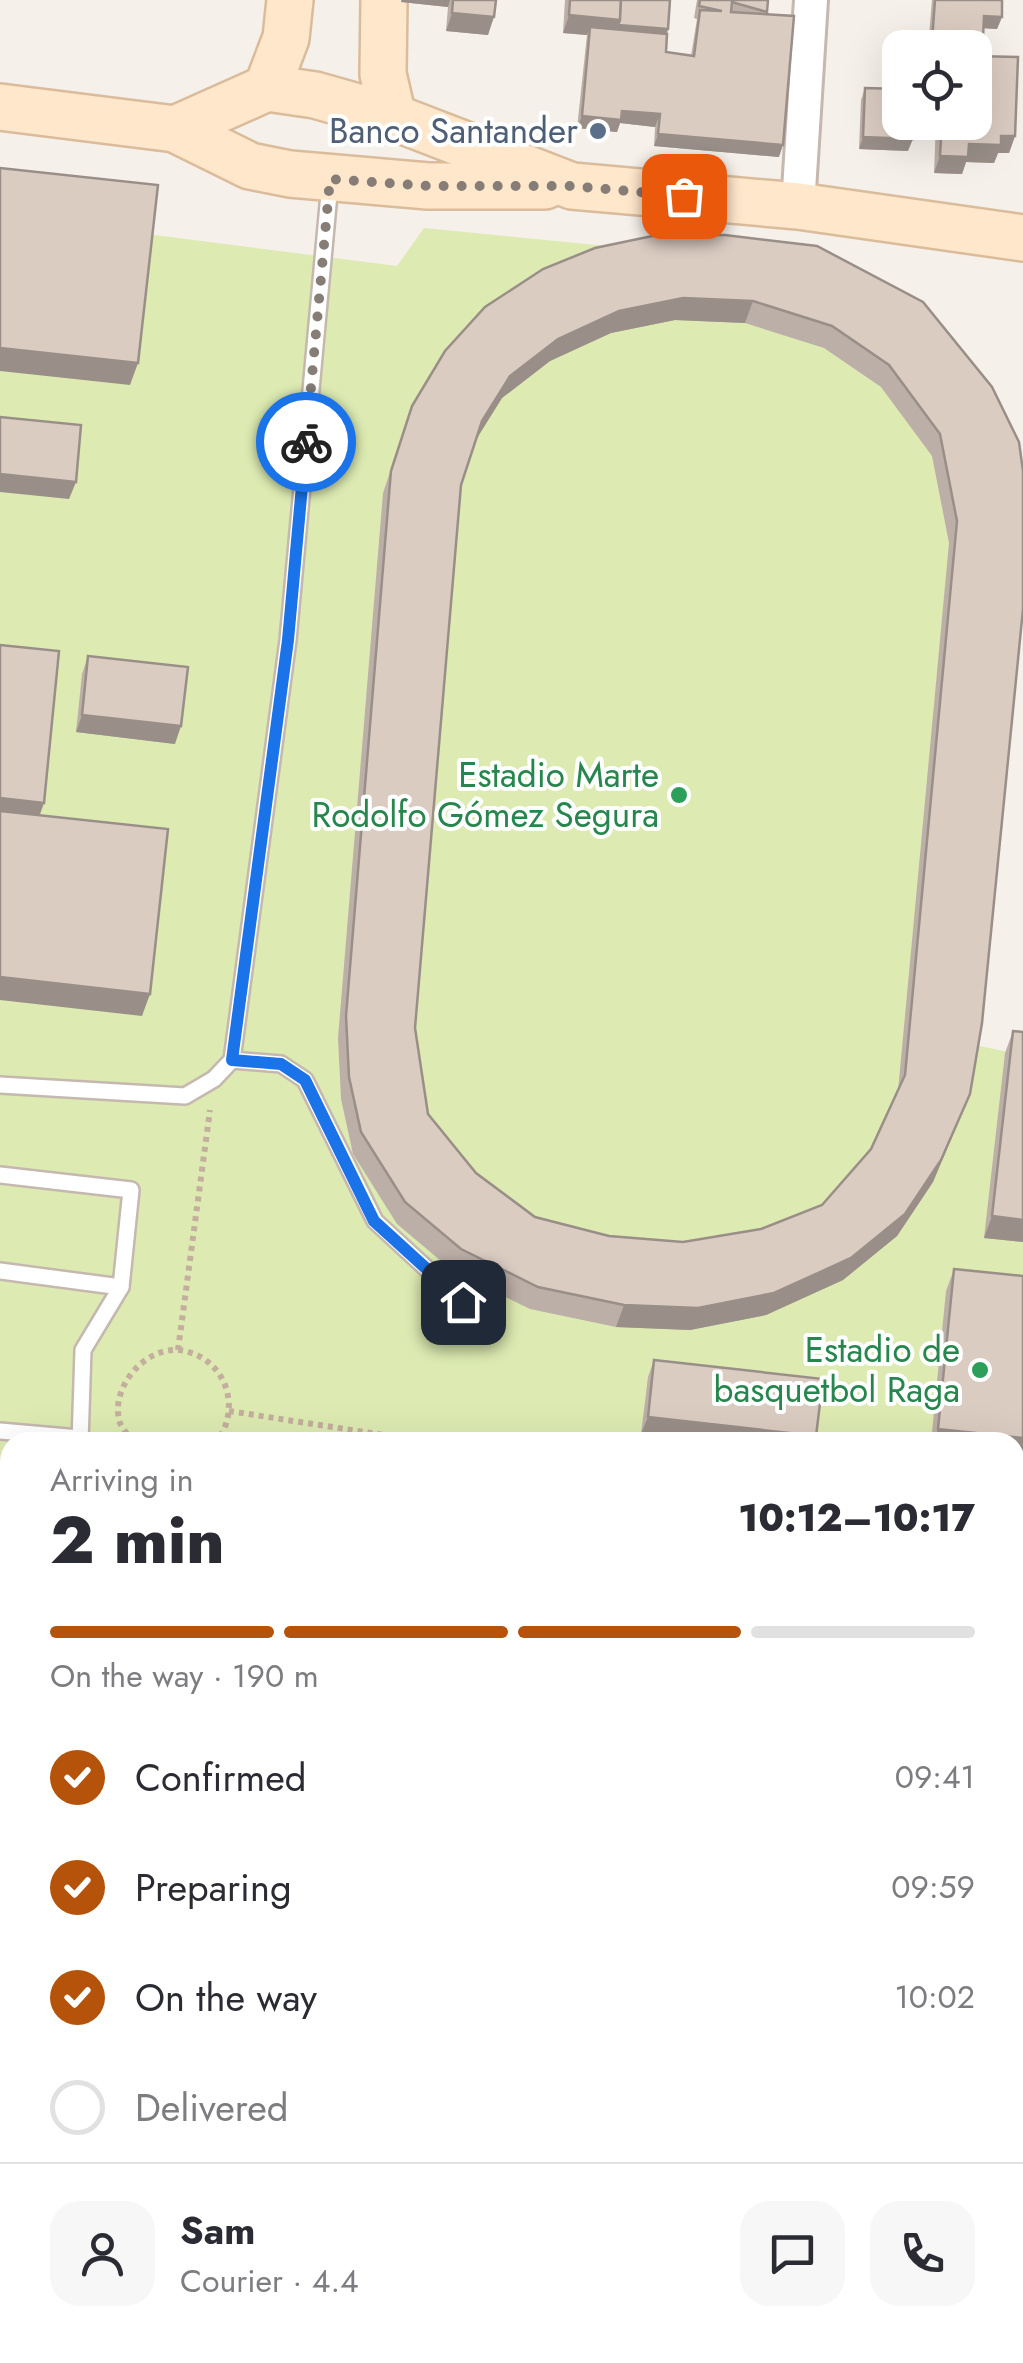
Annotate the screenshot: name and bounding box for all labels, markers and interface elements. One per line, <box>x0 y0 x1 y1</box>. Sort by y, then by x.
map controls <box>882 30 992 140</box>
button: locate <box>882 30 992 140</box>
place label: Banco Santander <box>329 106 578 156</box>
marker: Banco Santander <box>587 120 609 142</box>
pin <box>642 154 727 239</box>
icon: bag <box>657 169 712 224</box>
courier <box>256 392 356 492</box>
icon: bike <box>279 415 334 470</box>
place label: Estadio Marte Rodolfo Gómez Segura <box>312 750 659 840</box>
marker: Estadio Marte Rodolfo Gómez Segura <box>668 784 690 806</box>
pin <box>421 1260 506 1345</box>
icon: home <box>436 1275 491 1330</box>
place label: Estadio de basquetbol Raga <box>714 1325 960 1415</box>
marker: Estadio de basquetbol Raga <box>969 1359 991 1381</box>
text: Arriving in <box>50 1457 194 1503</box>
text: 10:12–10:17 <box>738 1490 975 1545</box>
text: 2 min <box>50 1493 225 1587</box>
text: On the way · 190 m <box>50 1653 319 1699</box>
icon: check <box>50 1750 105 1805</box>
text: Confirmed <box>135 1750 306 1805</box>
text: 09:41 <box>895 1754 975 1800</box>
icon: check <box>50 1860 105 1915</box>
text: Preparing <box>135 1860 292 1915</box>
text: 09:59 <box>891 1864 975 1910</box>
icon: check <box>50 1970 105 2025</box>
text: On the way <box>135 1970 317 2025</box>
text: 10:02 <box>894 1974 975 2020</box>
text: Delivered <box>135 2080 288 2135</box>
button: person <box>50 2201 155 2306</box>
button: chat <box>740 2201 845 2306</box>
button: phone <box>870 2201 975 2306</box>
text: Sam <box>180 2203 255 2258</box>
text: Courier · 4.4 <box>180 2258 359 2304</box>

